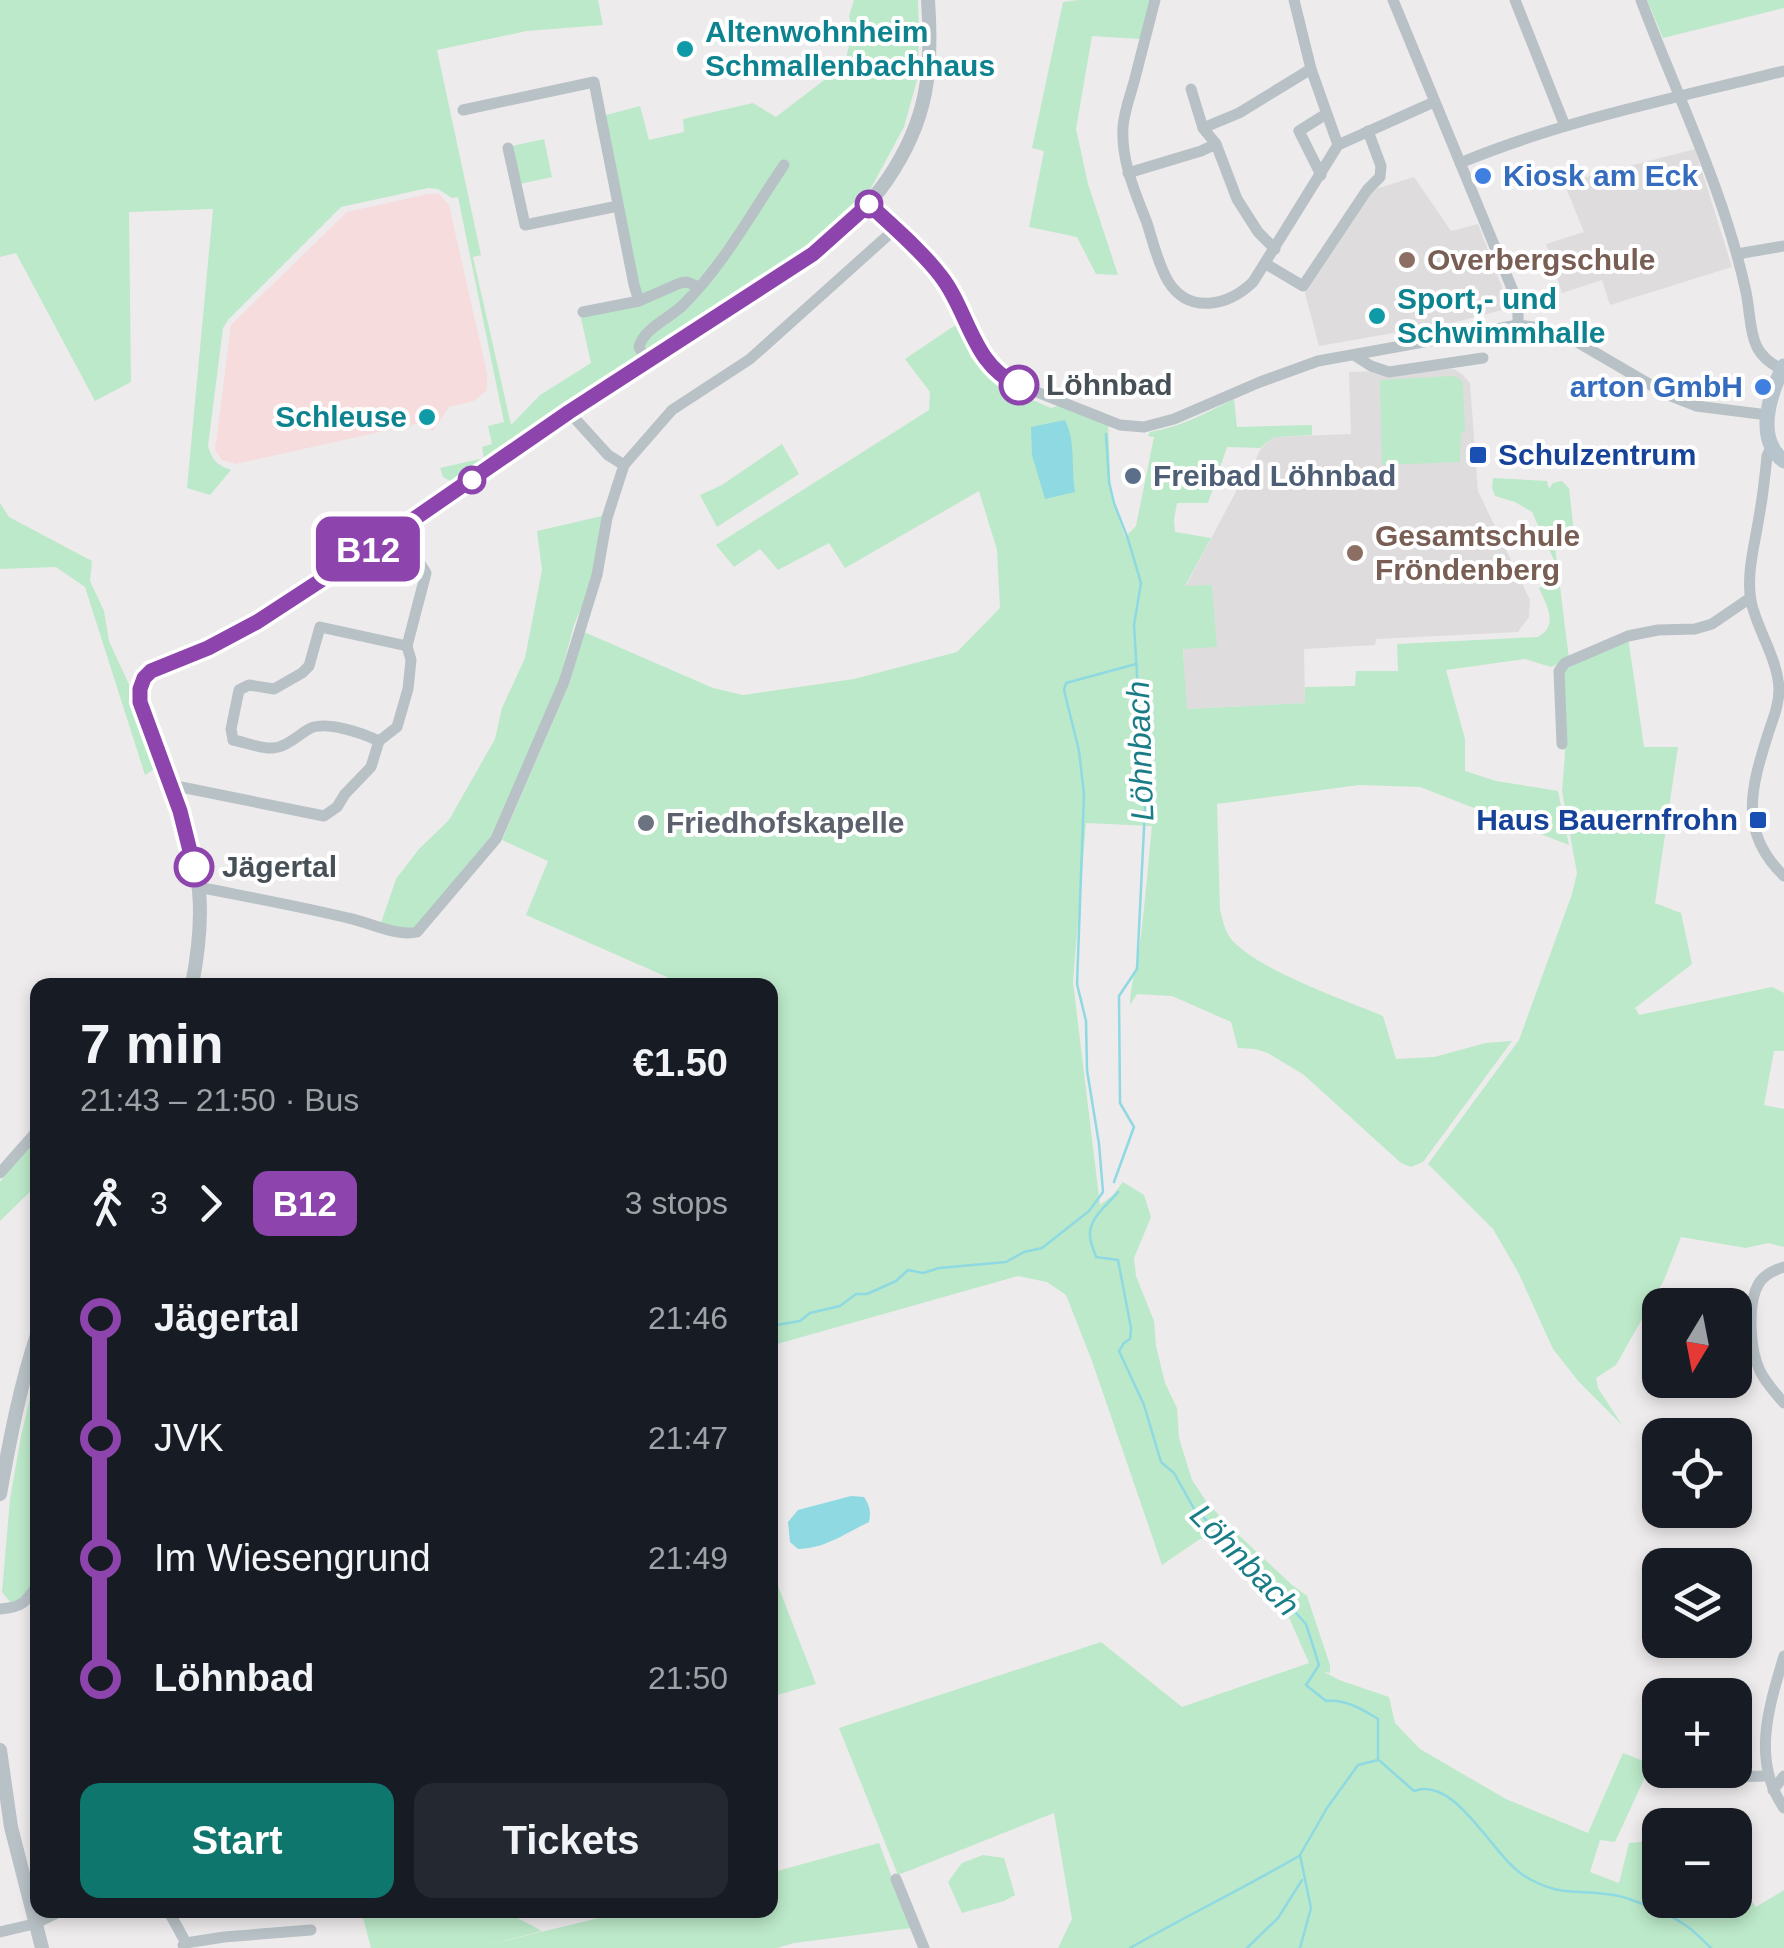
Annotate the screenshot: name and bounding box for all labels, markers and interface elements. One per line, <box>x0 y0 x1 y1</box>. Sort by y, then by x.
place label: Altenwohnheim Schmallenbachhaus <box>705 15 995 82</box>
marker: Altenwohnheim Schmallenbachhaus <box>674 38 696 60</box>
place label: Kiosk am Eck <box>1503 159 1698 192</box>
marker: Kiosk am Eck <box>1472 165 1494 187</box>
unlabelled marker <box>856 191 882 217</box>
place label: Overbergschule <box>1427 243 1655 276</box>
marker: Overbergschule <box>1396 249 1418 271</box>
place label: Sport,- und Schwimmhalle <box>1397 282 1605 349</box>
marker: Sport,- und Schwimmhalle <box>1366 305 1388 327</box>
marker: Löhnbad <box>1000 366 1038 404</box>
place label: Löhnbad <box>1046 368 1173 401</box>
place label: arton GmbH <box>1570 370 1743 403</box>
marker: arton GmbH <box>1752 376 1774 398</box>
place label: Schleuse <box>275 400 407 433</box>
marker: Schleuse <box>416 406 438 428</box>
place label: Schulzentrum <box>1498 438 1696 471</box>
marker: Schulzentrum <box>1467 444 1489 466</box>
place label: Freibad Löhnbad <box>1153 459 1396 492</box>
marker: Freibad Löhnbad <box>1122 465 1144 487</box>
unlabelled marker <box>459 467 485 493</box>
line badge: B12 <box>310 516 426 582</box>
place label: Gesamtschule Fröndenberg <box>1375 519 1580 586</box>
text: B12 <box>336 530 400 569</box>
marker: Gesamtschule Fröndenberg <box>1344 542 1366 564</box>
water label: Löhnbach <box>1120 680 1160 822</box>
place label: Haus Bauernfrohn <box>1476 803 1738 836</box>
place label: Friedhofskapelle <box>666 806 904 839</box>
marker: Haus Bauernfrohn <box>1747 809 1769 831</box>
marker: Friedhofskapelle <box>635 812 657 834</box>
marker: Jägertal <box>175 848 213 886</box>
place label: Jägertal <box>222 850 337 883</box>
text: 7 min <box>80 1013 224 1075</box>
text: €1.50 <box>633 1042 728 1084</box>
text: 21:43 – 21:50 · Bus <box>80 1082 359 1118</box>
icon: walk <box>80 1176 135 1231</box>
icon: forward <box>183 1176 238 1231</box>
text: B12 <box>273 1184 337 1223</box>
text: 3 <box>150 1185 168 1221</box>
text: 3 stops <box>625 1185 728 1221</box>
north arrow <box>1642 1288 1752 1398</box>
map controls <box>1642 1288 1752 1918</box>
text: Jägertal <box>154 1297 300 1339</box>
text: 21:46 <box>648 1300 728 1336</box>
text: JVK <box>154 1417 224 1459</box>
button: locate <box>1642 1418 1752 1528</box>
text: 21:47 <box>648 1420 728 1456</box>
water label: Löhnbach <box>1183 1497 1307 1623</box>
text: Im Wiesengrund <box>154 1537 431 1579</box>
text: 21:49 <box>648 1540 728 1576</box>
button: layers <box>1642 1548 1752 1658</box>
text: Löhnbad <box>154 1657 314 1699</box>
text: 21:50 <box>648 1660 728 1696</box>
button: + <box>1642 1678 1752 1788</box>
button: Start <box>80 1783 394 1898</box>
button: Tickets <box>414 1783 728 1898</box>
button: − <box>1642 1808 1752 1918</box>

